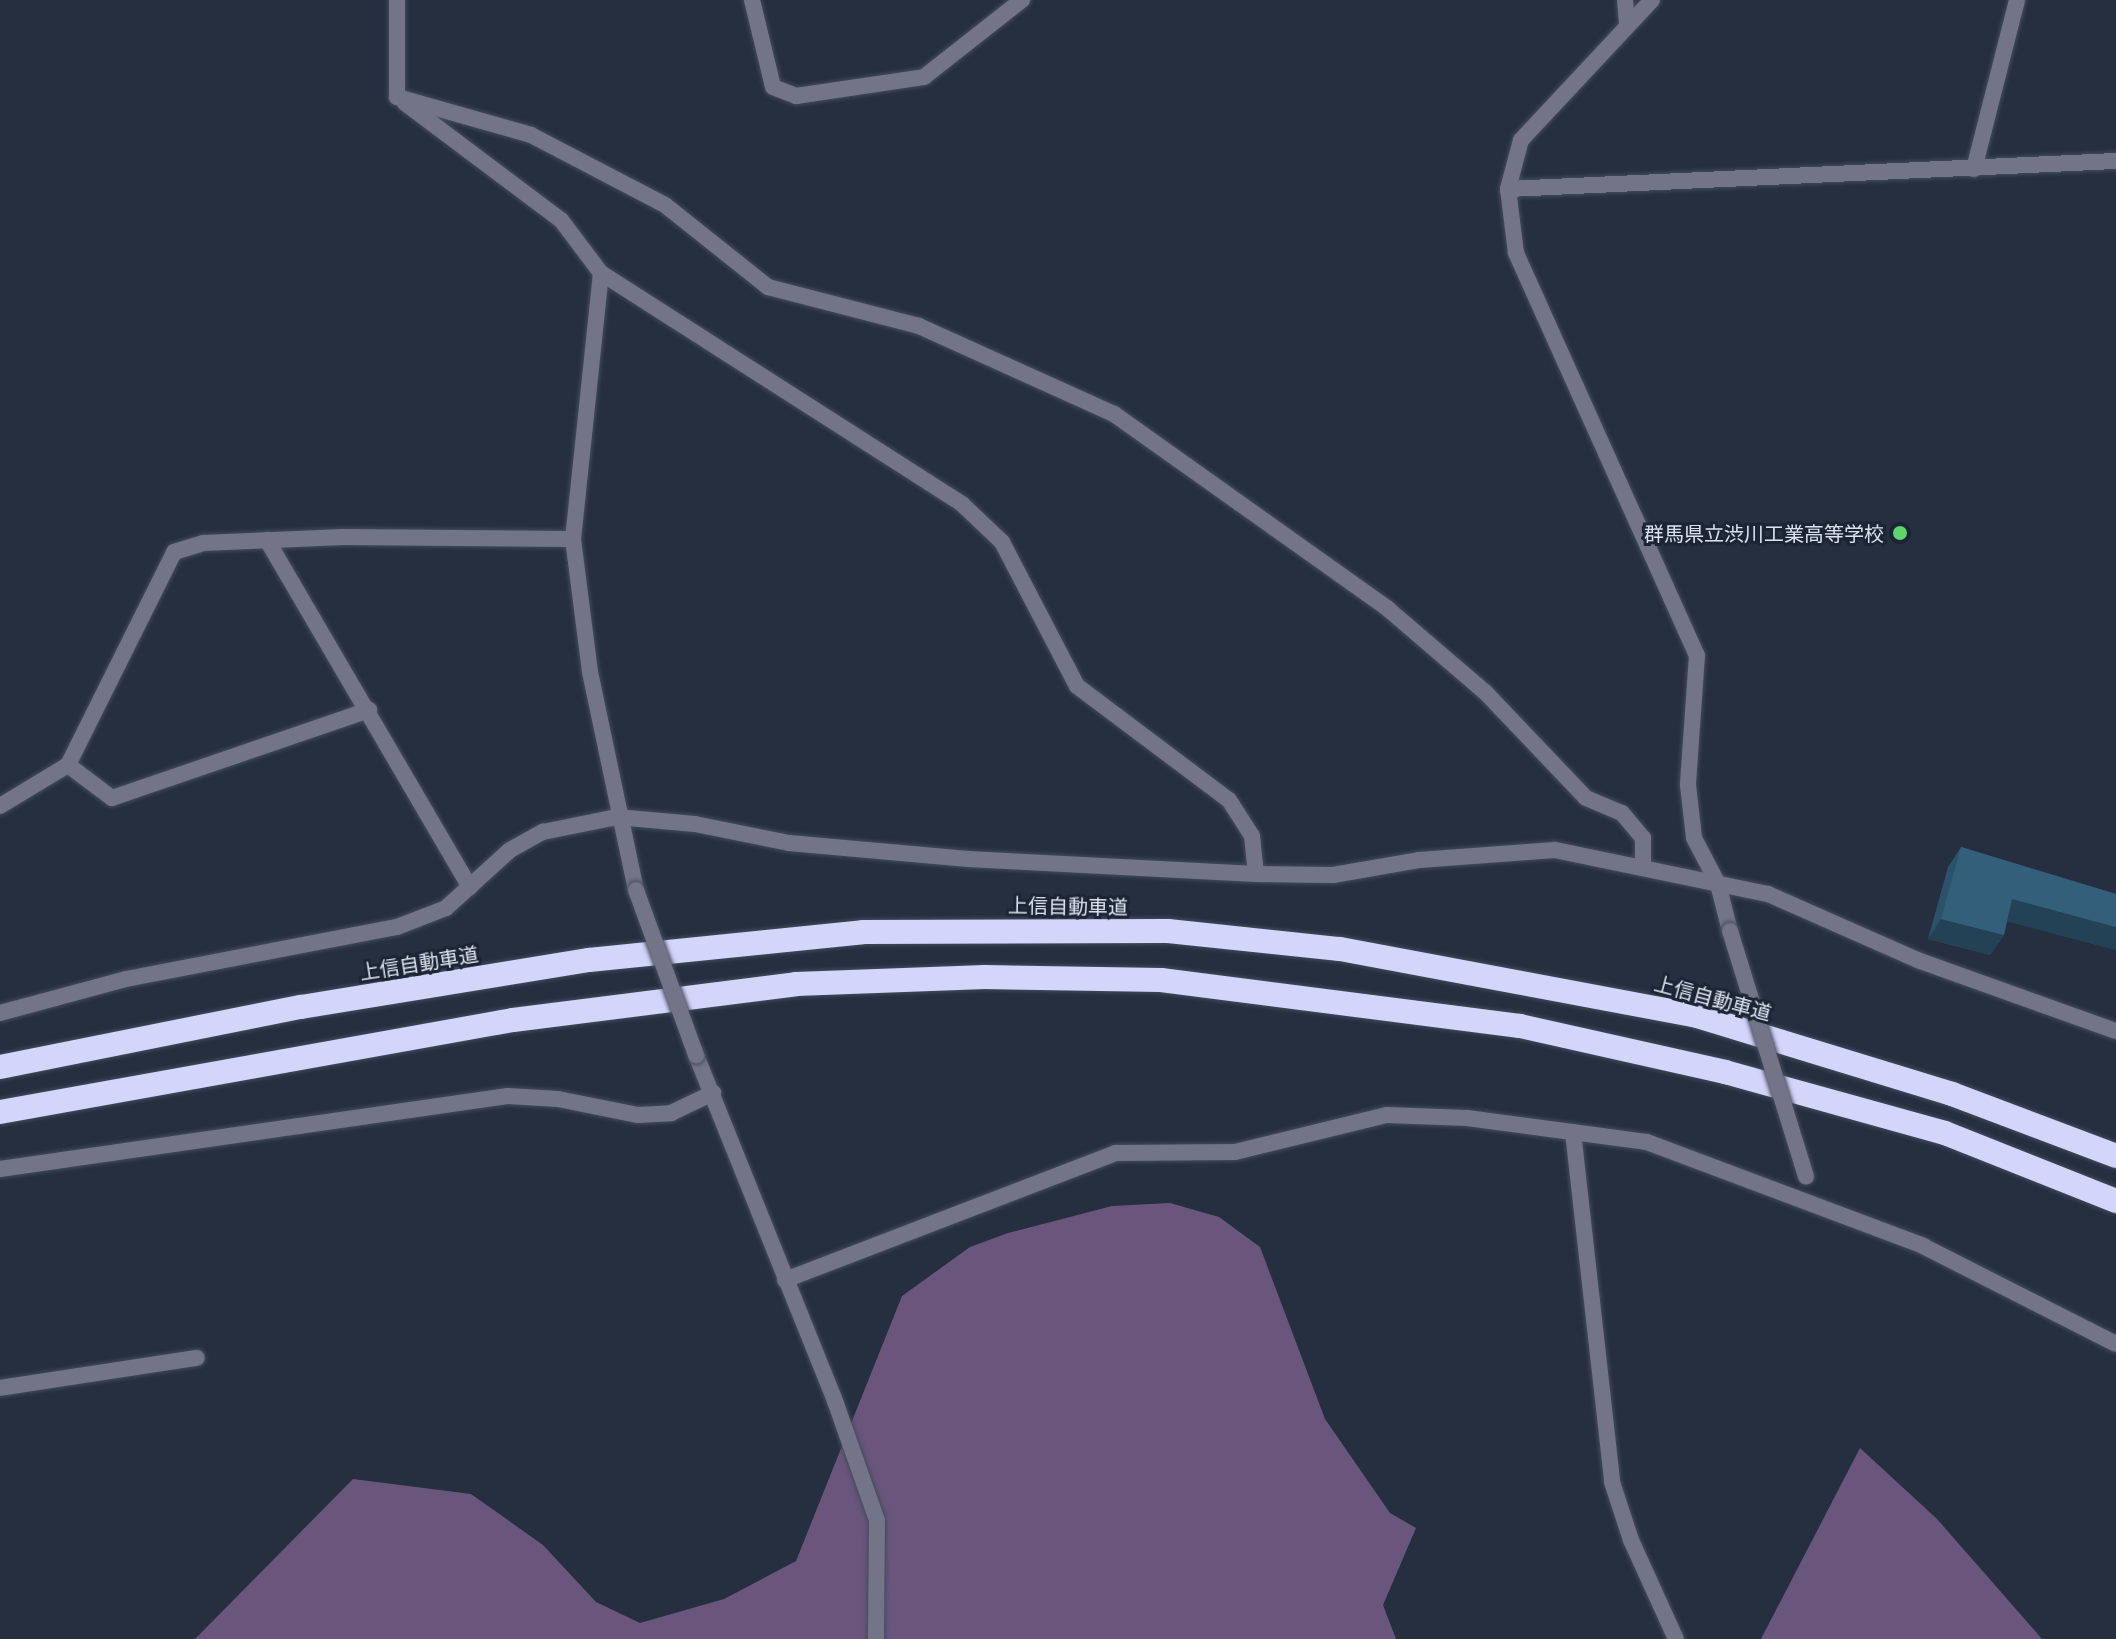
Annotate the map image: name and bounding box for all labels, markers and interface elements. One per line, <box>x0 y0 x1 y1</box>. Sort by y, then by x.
place label: 群馬県立渋川工業高等学校 <box>1644 521 1884 545</box>
marker: 群馬県立渋川工業高等学校 <box>1891 524 1909 542</box>
street label: 上信自動車道 <box>1008 893 1128 919</box>
street label: 上信自動車道 <box>358 942 480 984</box>
street label: 上信自動車道 <box>1652 971 1774 1025</box>

